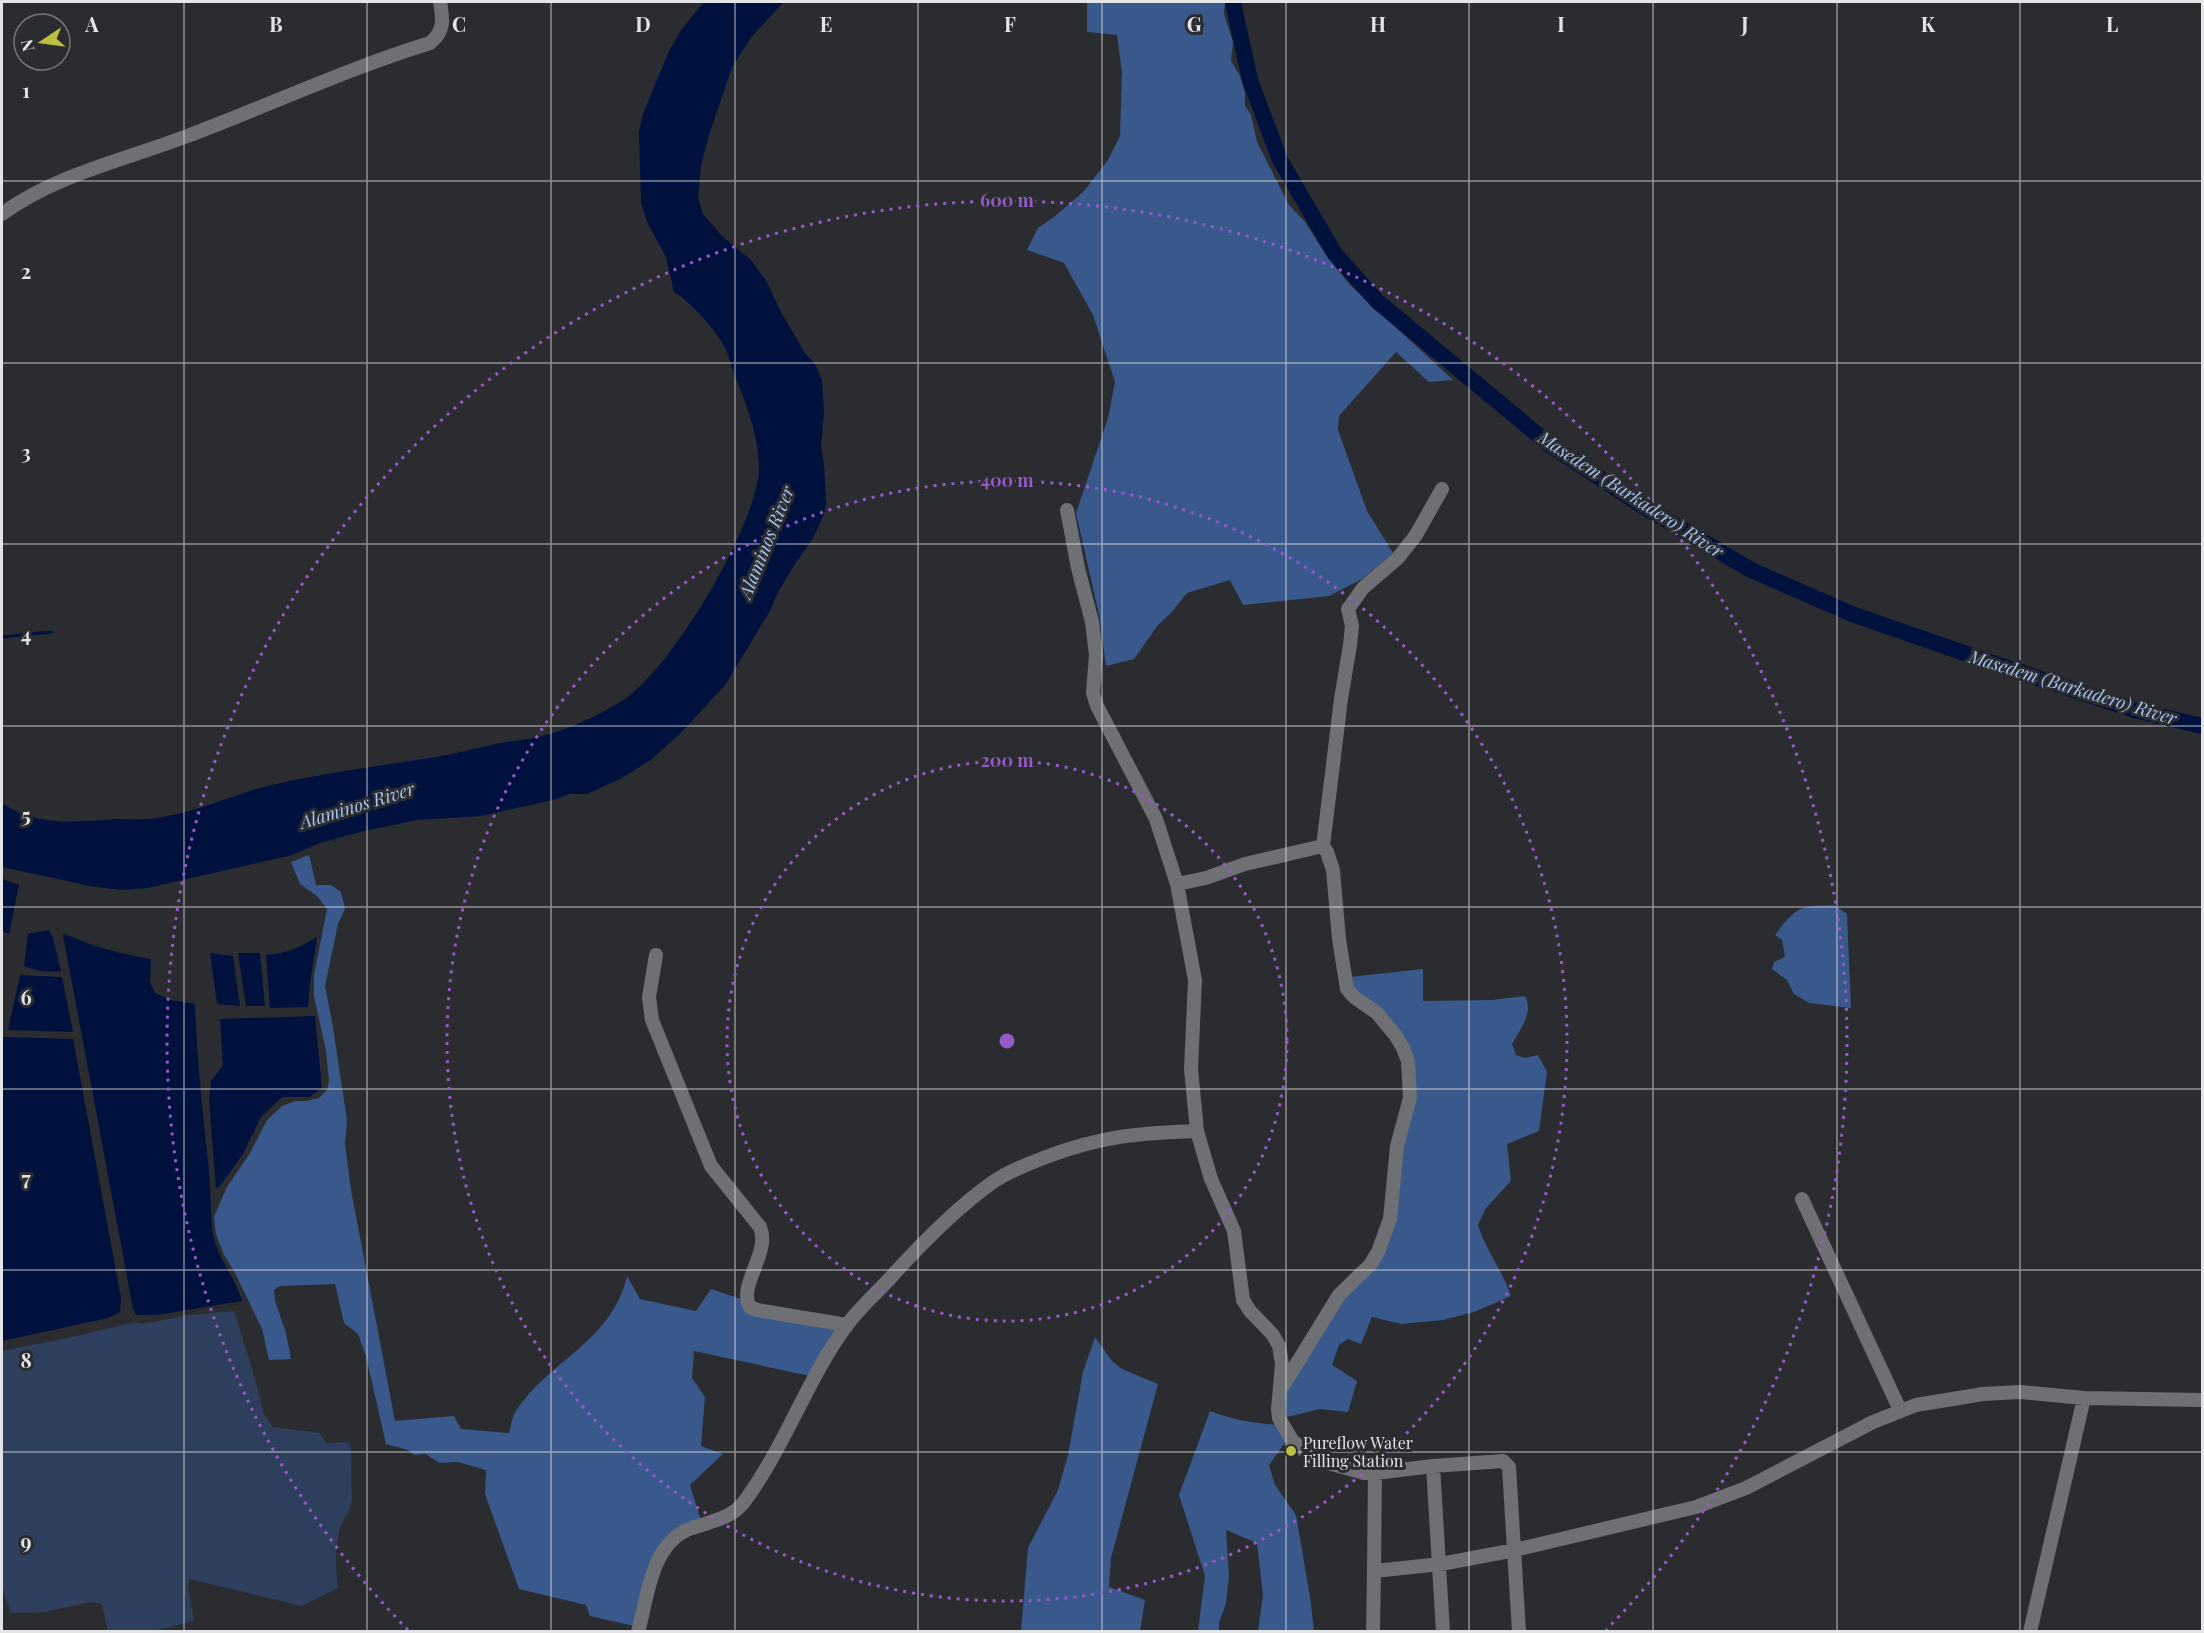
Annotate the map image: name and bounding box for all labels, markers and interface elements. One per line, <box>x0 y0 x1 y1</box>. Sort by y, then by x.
text: A <box>84 10 99 37</box>
text: B <box>269 10 283 37</box>
text: C <box>452 10 466 37</box>
text: D <box>635 10 651 37</box>
text: E <box>820 10 832 37</box>
text: F <box>1004 10 1016 37</box>
text: G <box>1187 10 1202 37</box>
text: H <box>1370 10 1386 37</box>
text: I <box>1557 10 1565 37</box>
text: J <box>1740 10 1749 37</box>
text: K <box>1921 10 1936 37</box>
text: L <box>2106 10 2118 37</box>
north arrow <box>12 12 72 72</box>
text: N <box>15 37 38 53</box>
text: 1 <box>22 76 30 103</box>
text: 600 m <box>980 188 1035 212</box>
text: 2 <box>21 257 31 284</box>
water label: Masedem (Barkadero) River <box>1533 425 1729 564</box>
text: 3 <box>21 438 31 465</box>
text: 400 m <box>980 468 1034 492</box>
water label: Alaminos River <box>732 481 800 603</box>
text: 4 <box>21 620 31 647</box>
water label: Masedem (Barkadero) River <box>1965 644 2181 730</box>
text: 200 m <box>980 748 1034 772</box>
water label: Alaminos River <box>295 776 419 834</box>
text: 5 <box>21 801 31 828</box>
text: 6 <box>20 983 32 1010</box>
centre of rings <box>997 1031 1017 1051</box>
text: 7 <box>21 1164 31 1191</box>
text: 8 <box>20 1346 32 1373</box>
place label: Pureflow Water Filling Station <box>1303 1432 1413 1471</box>
marker: Pureflow Water Filling Station <box>1284 1444 1298 1458</box>
text: 9 <box>20 1527 32 1554</box>

